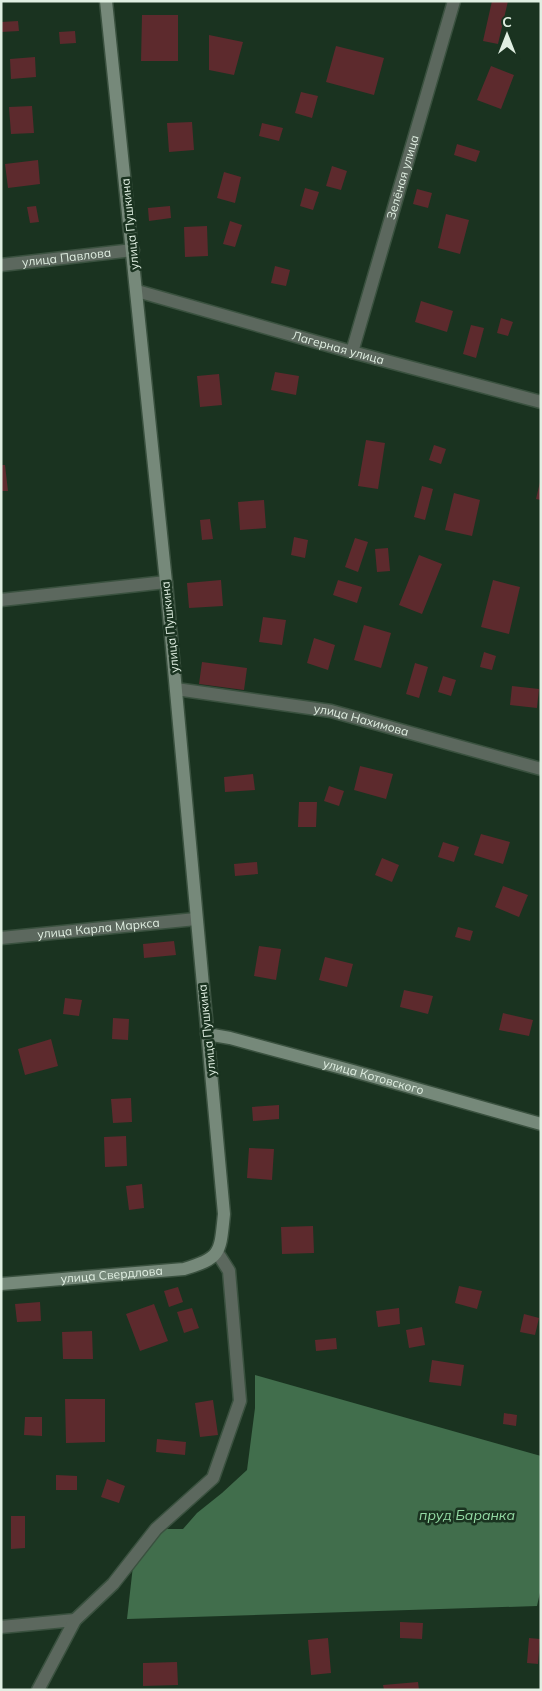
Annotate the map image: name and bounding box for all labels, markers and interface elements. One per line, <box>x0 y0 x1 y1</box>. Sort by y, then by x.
north arrow <box>482 10 532 60</box>
text: С <box>502 13 512 31</box>
street label: Зелёная улица <box>383 133 422 221</box>
street label: улица Пушкина <box>117 178 142 270</box>
street label: улица Павлова <box>21 245 112 270</box>
street label: Лагерная улица <box>290 327 386 367</box>
street label: улица Пушкина <box>157 581 182 673</box>
street label: улица Нахимова <box>313 701 410 739</box>
street label: улица Карла Маркса <box>37 915 160 941</box>
street label: улица Пушкина <box>194 984 219 1076</box>
street label: улица Котовского <box>322 1055 426 1098</box>
street label: улица Свердлова <box>60 1263 163 1286</box>
water label: пруд Баранка <box>419 1506 515 1524</box>

